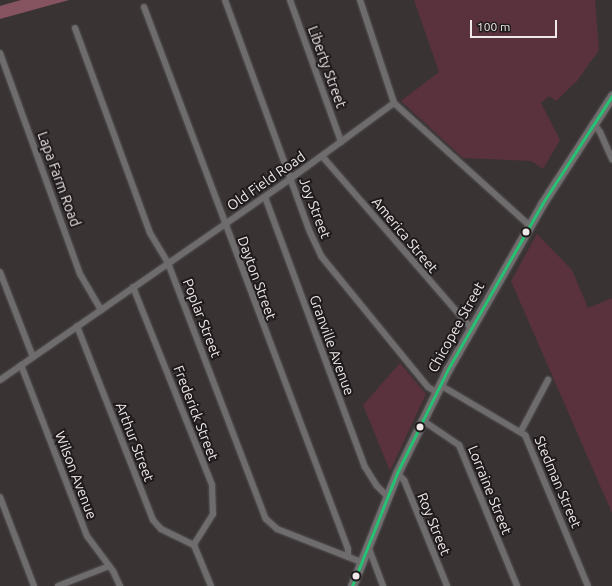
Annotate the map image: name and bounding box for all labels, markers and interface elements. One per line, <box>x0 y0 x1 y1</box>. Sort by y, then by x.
scale bar <box>472 12 559 38</box>
text: 100 m <box>477 20 510 33</box>
street label: Liberty Street <box>304 24 350 110</box>
street label: Lapa Farm Road <box>34 129 84 229</box>
street label: Old Field Road <box>224 148 308 214</box>
street label: Joy Street <box>296 175 334 241</box>
street label: America Street <box>368 194 442 276</box>
unlabelled marker <box>521 227 531 237</box>
street label: Dayton Street <box>234 234 280 322</box>
street label: Poplar Street <box>179 276 225 360</box>
street label: Chicopee Street <box>424 279 488 375</box>
street label: Granville Avenue <box>306 293 358 397</box>
street label: Frederick Street <box>170 363 222 463</box>
street label: Arthur Street <box>112 400 158 484</box>
unlabelled marker <box>415 422 425 432</box>
street label: Wilson Avenue <box>52 429 100 521</box>
street label: Stedman Street <box>531 433 585 531</box>
street label: Lorraine Street <box>465 443 515 537</box>
street label: Roy Street <box>414 490 454 558</box>
unlabelled marker <box>351 571 361 581</box>

